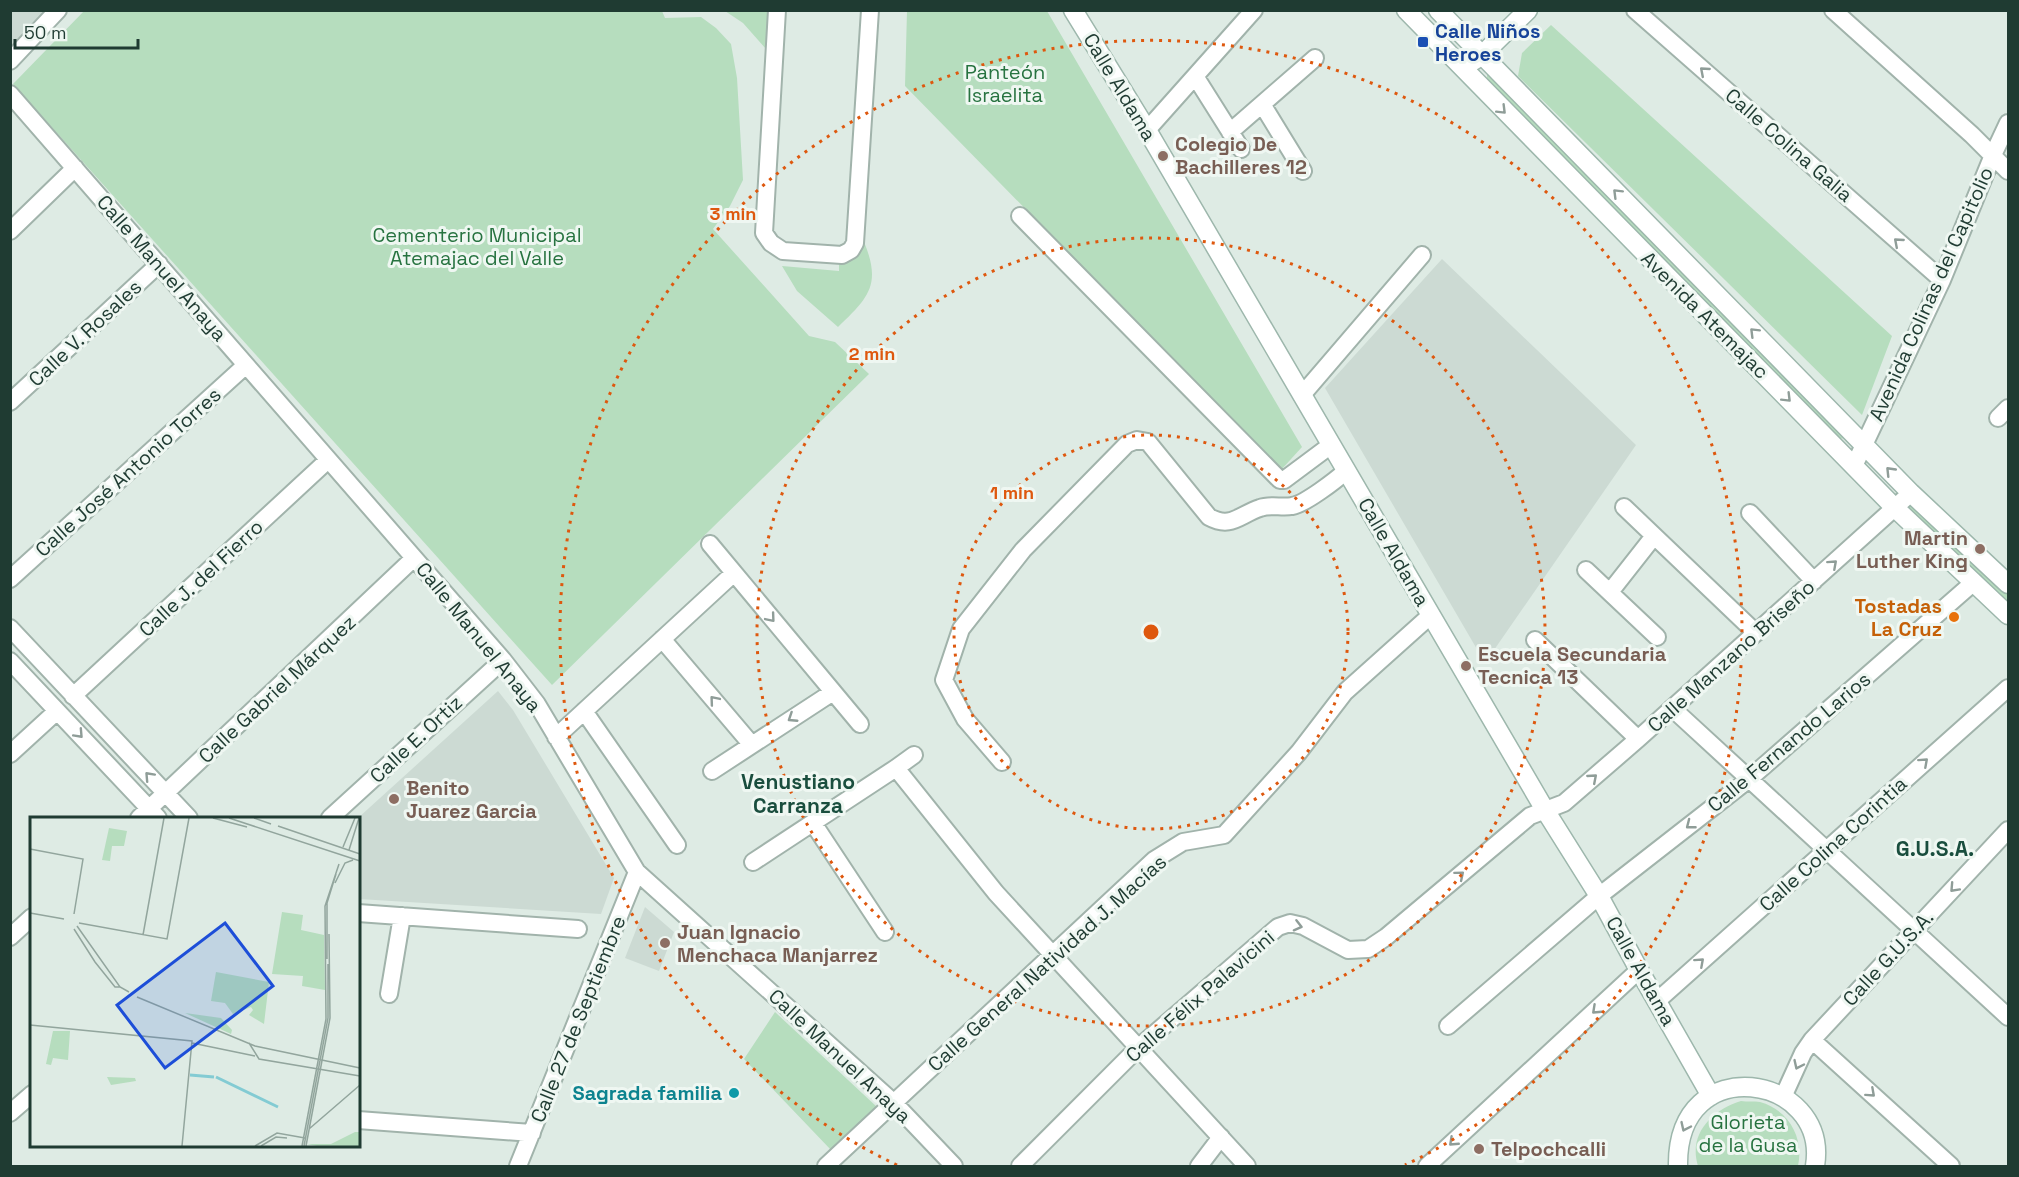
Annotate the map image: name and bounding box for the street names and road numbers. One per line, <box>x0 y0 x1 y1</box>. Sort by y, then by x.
street label: Calle Aldama <box>1078 28 1162 146</box>
street label: Calle Colina Galia <box>1720 82 1858 208</box>
street label: Avenida Colinas del Capitolio <box>1863 163 1999 425</box>
street label: Calle Manuel Anaya <box>91 189 233 347</box>
street label: Avenida Atemajac <box>1635 245 1775 385</box>
street label: Calle V. Rosales <box>23 274 147 392</box>
street label: Calle José Antonio Torres <box>30 382 226 562</box>
street label: Calle Aldama <box>1352 493 1436 611</box>
street label: Calle J. del Fierro <box>133 514 269 642</box>
street label: Calle Manuel Anaya <box>410 557 548 717</box>
street label: Calle Manzano Briseño <box>1642 574 1820 738</box>
street label: Calle Gabriel Márquez <box>193 609 361 769</box>
street label: Calle Fernando Larios <box>1702 666 1876 818</box>
street label: Calle E. Ortiz <box>364 689 468 789</box>
street label: Calle Colina Corintia <box>1754 771 1912 917</box>
street label: Calle General Natividad J. Macías <box>922 849 1172 1077</box>
street label: Calle G.U.S.A. <box>1837 904 1939 1012</box>
street label: Calle 27 de Septiembre <box>525 912 631 1126</box>
street label: Calle Aldama <box>1600 912 1682 1030</box>
street label: Calle Félix Palavicini <box>1120 924 1280 1068</box>
street label: Calle Manuel Anaya <box>763 983 917 1129</box>

